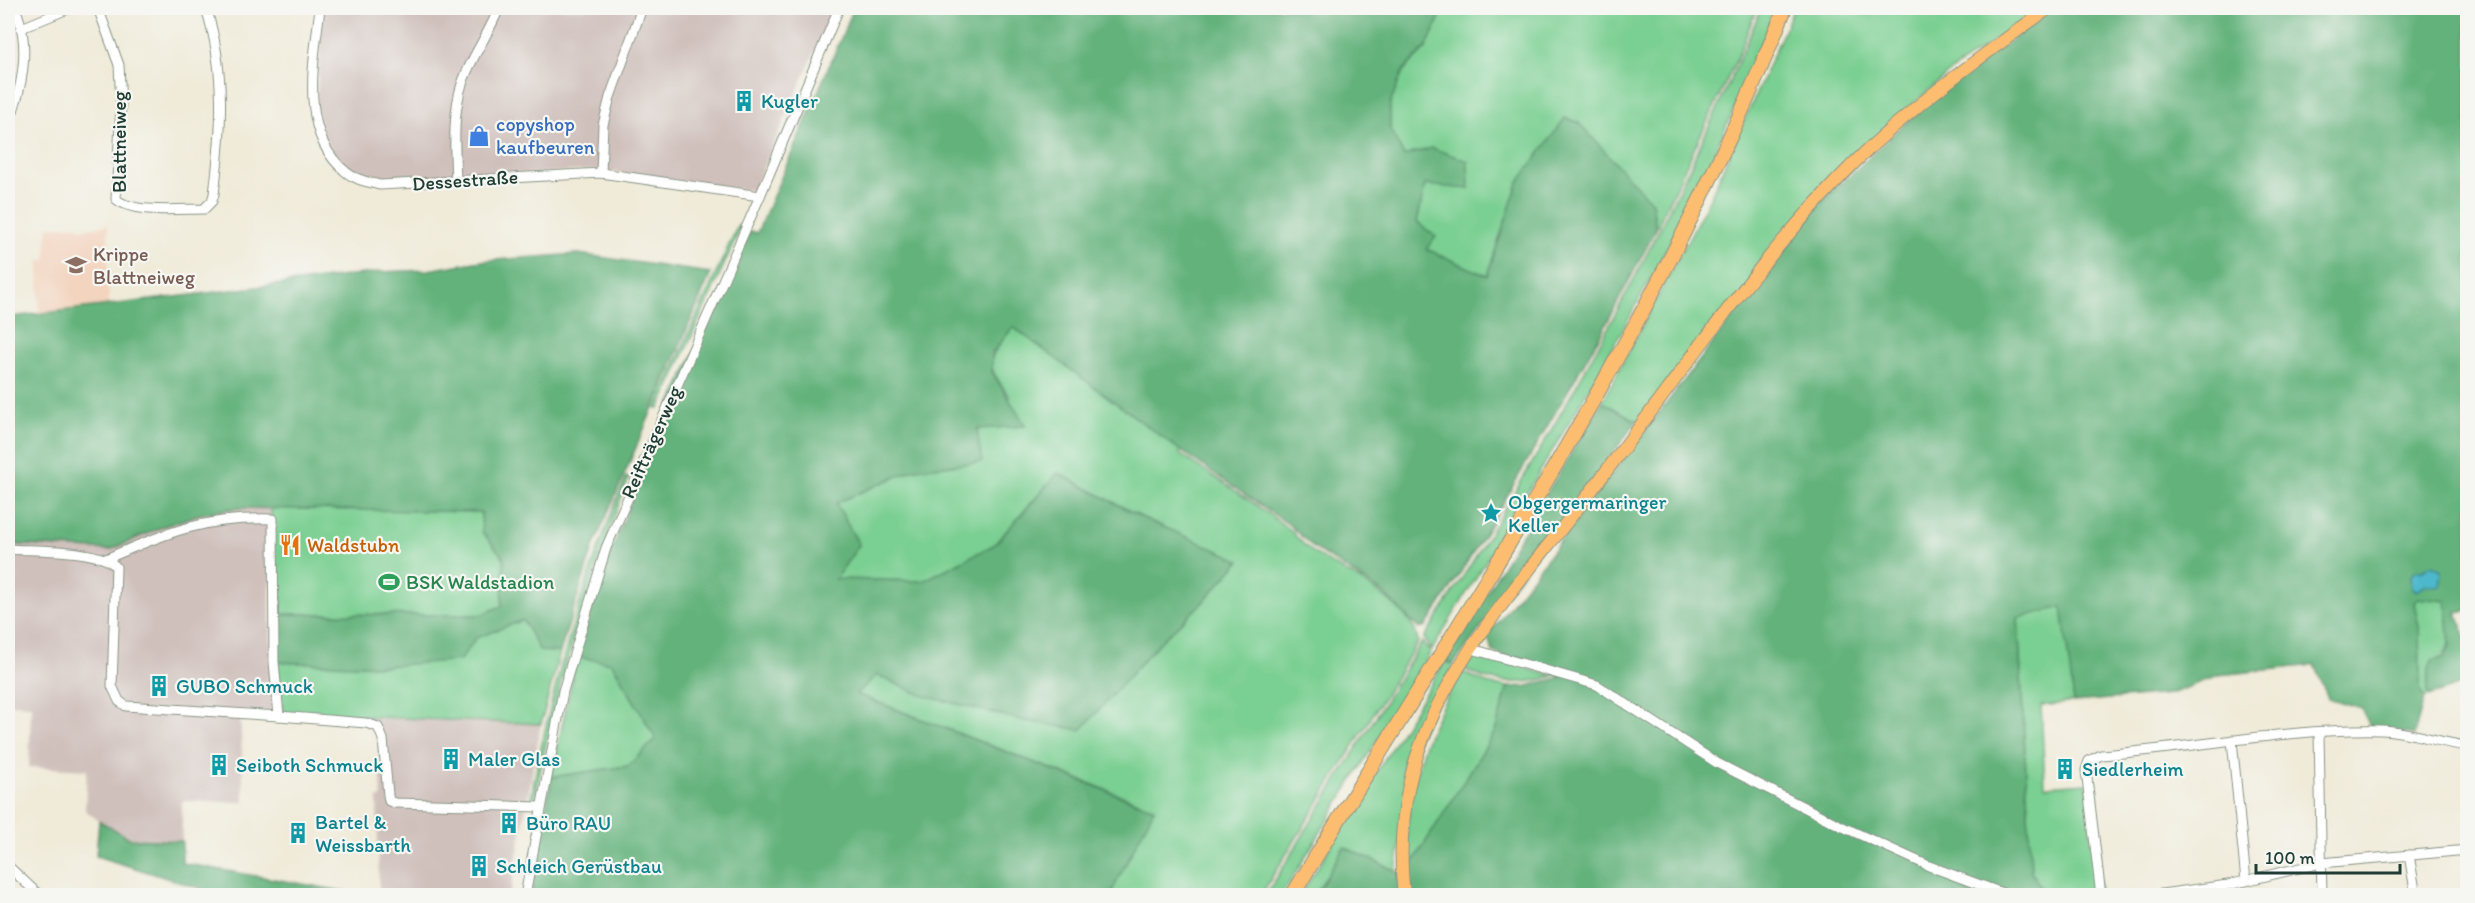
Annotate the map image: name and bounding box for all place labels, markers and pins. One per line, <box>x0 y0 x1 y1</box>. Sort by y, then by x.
building icon: Kugler <box>732 89 756 113</box>
place label: Kugler <box>761 89 818 113</box>
place label: copyshop kaufbeuren <box>496 112 595 159</box>
shop icon: copyshop kaufbeuren <box>467 124 491 148</box>
place label: Krippe Blattneiweg <box>93 242 196 289</box>
school or university icon: Krippe Blattneiweg <box>64 253 88 277</box>
place label: Obgergermaringer Keller <box>1508 490 1667 537</box>
place icon: Obgergermaringer Keller <box>1479 501 1503 525</box>
restaurant icon: Waldstubn <box>278 533 302 557</box>
place label: Waldstubn <box>307 533 399 557</box>
sports icon: BSK Waldstadion <box>377 570 401 594</box>
place label: BSK Waldstadion <box>406 570 554 594</box>
building icon: GUBO Schmuck <box>147 674 171 698</box>
place label: GUBO Schmuck <box>176 674 313 698</box>
building icon: Maler Glas <box>439 747 463 771</box>
place label: Maler Glas <box>468 747 560 771</box>
building icon: Seiboth Schmuck <box>207 753 231 777</box>
place label: Seiboth Schmuck <box>236 753 383 777</box>
building icon: Siedlerheim <box>2053 757 2077 781</box>
place label: Siedlerheim <box>2082 757 2184 781</box>
place label: Bartel & Weissbarth <box>315 810 411 857</box>
building icon: Büro RAU <box>497 811 521 835</box>
place label: Büro RAU <box>526 811 611 835</box>
building icon: Bartel & Weissbarth <box>286 821 310 845</box>
building icon: Schleich Gerüstbau <box>467 854 491 878</box>
place label: Schleich Gerüstbau <box>496 854 662 878</box>

